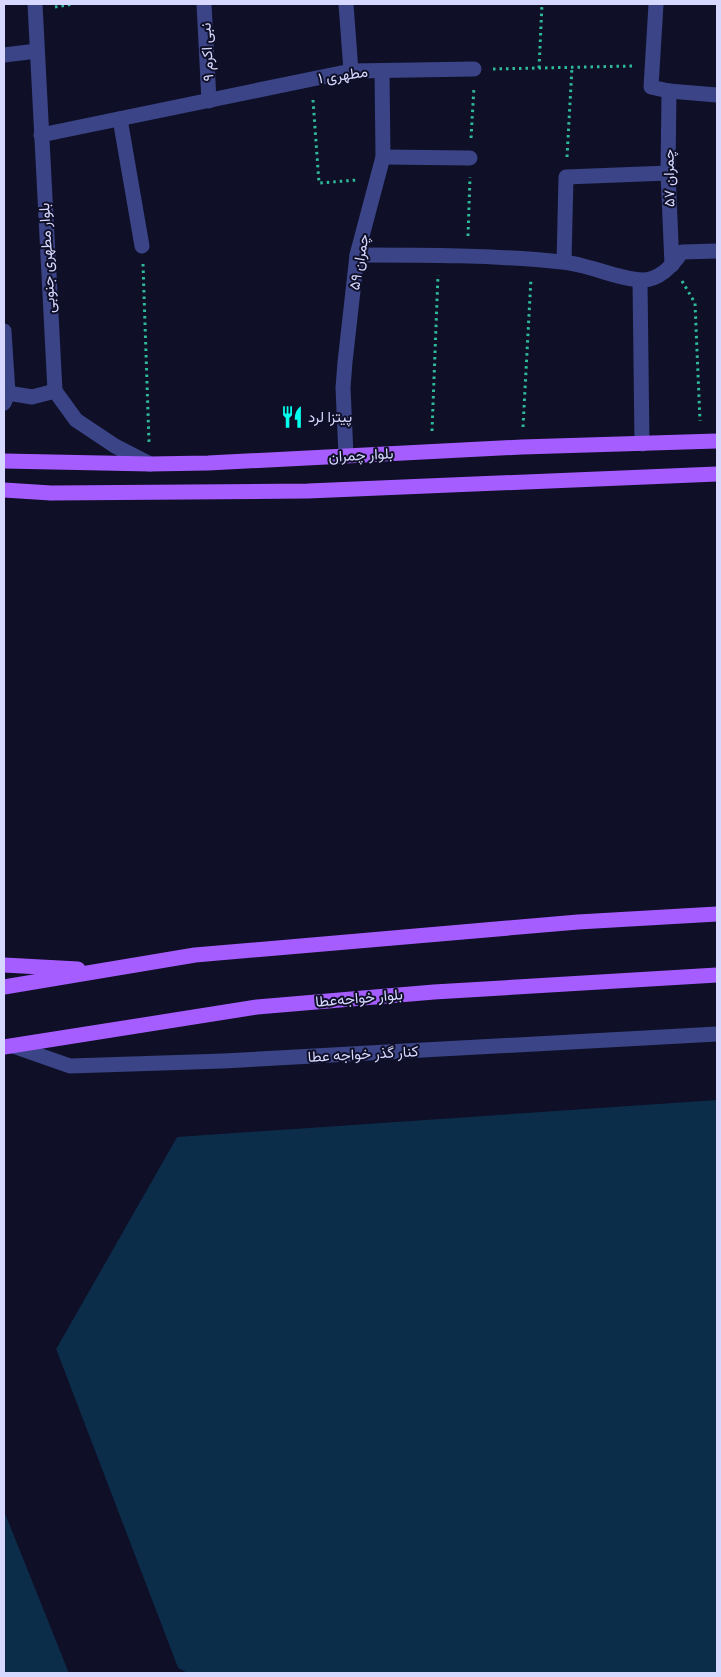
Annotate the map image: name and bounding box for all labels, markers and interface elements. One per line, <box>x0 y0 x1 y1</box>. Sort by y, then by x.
street label: نبی اکرم ۹ <box>196 22 219 82</box>
street label: مطهری ۱ <box>317 63 369 88</box>
street label: چمران ۵۷ <box>659 149 680 207</box>
street label: بلوار مطهری جنوبی <box>35 202 60 314</box>
street label: چمران ۵۹ <box>345 233 374 292</box>
restaurant icon: پیتزا لرد <box>279 404 305 430</box>
place label: پیتزا لرد <box>308 408 352 427</box>
street label: بلوار چمران <box>328 444 394 467</box>
street label: بلوار خواجه‌عطا <box>314 985 404 1011</box>
street label: کنار گذر خواجه عطا <box>307 1042 419 1066</box>

